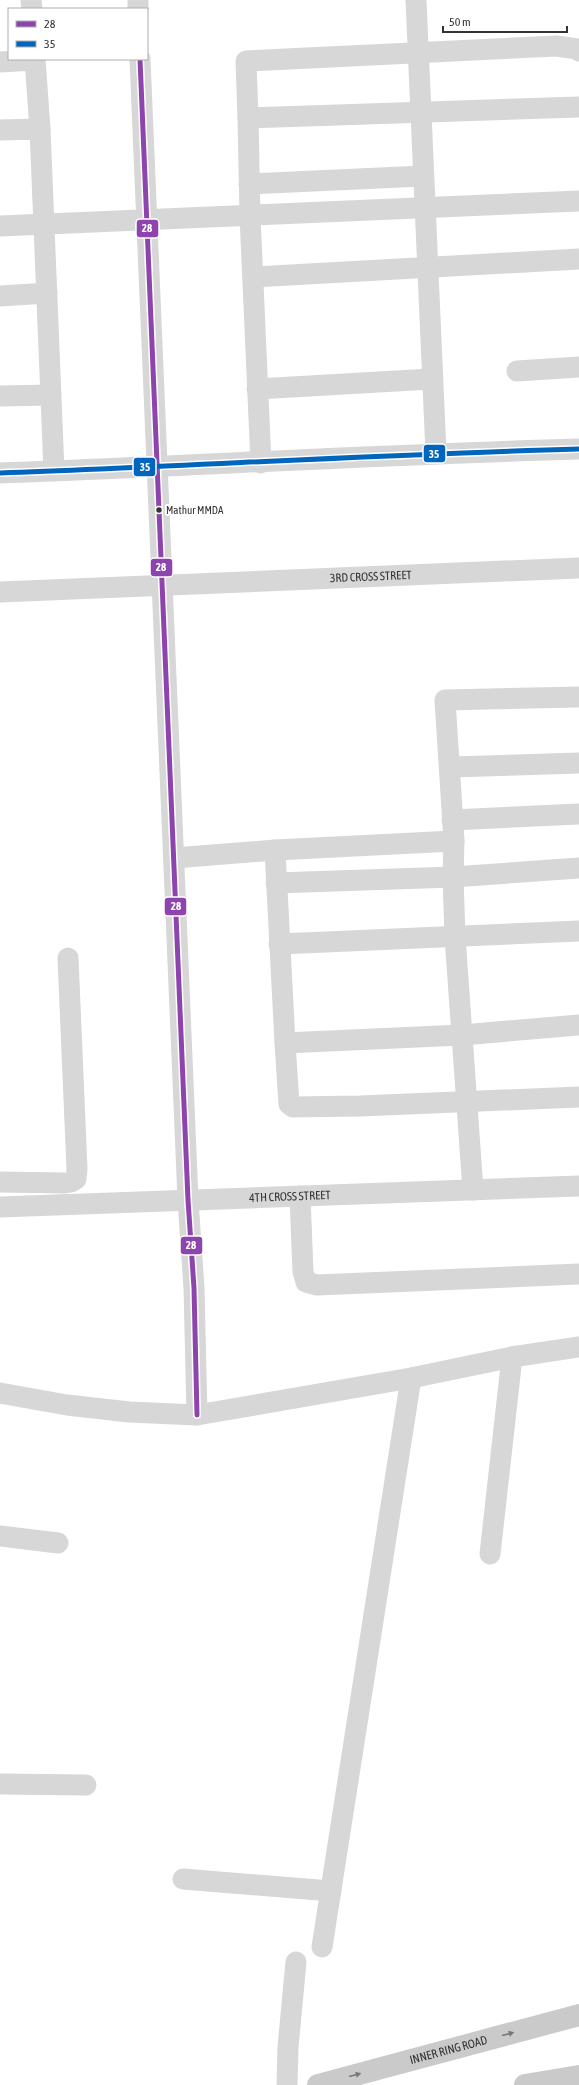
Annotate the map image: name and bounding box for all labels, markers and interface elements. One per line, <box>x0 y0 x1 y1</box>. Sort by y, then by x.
legend <box>8 8 148 60</box>
scale bar <box>443 8 567 34</box>
text: 50 m <box>449 15 471 29</box>
text: 28 <box>44 17 56 31</box>
text: 35 <box>44 37 55 51</box>
line badge: 28 <box>136 219 159 238</box>
text: 28 <box>142 222 152 234</box>
line badge: 35 <box>423 444 446 463</box>
text: 35 <box>429 448 439 460</box>
line badge: 35 <box>133 457 156 477</box>
text: 35 <box>140 461 150 473</box>
place label: Mathur MMDA <box>166 504 224 516</box>
marker: Mathur MMDA <box>154 505 164 515</box>
line badge: 28 <box>150 558 173 577</box>
text: 28 <box>156 561 166 573</box>
street label: 3RD CROSS STREET <box>329 568 413 585</box>
line badge: 28 <box>164 897 187 916</box>
text: 28 <box>171 900 181 912</box>
street label: 4TH CROSS STREET <box>249 1188 332 1205</box>
line badge: 28 <box>180 1236 203 1255</box>
text: 28 <box>186 1239 196 1251</box>
one-way arrow <box>502 2031 514 2037</box>
street label: INNER RING ROAD <box>408 2033 489 2067</box>
one-way arrow <box>349 2072 361 2078</box>

